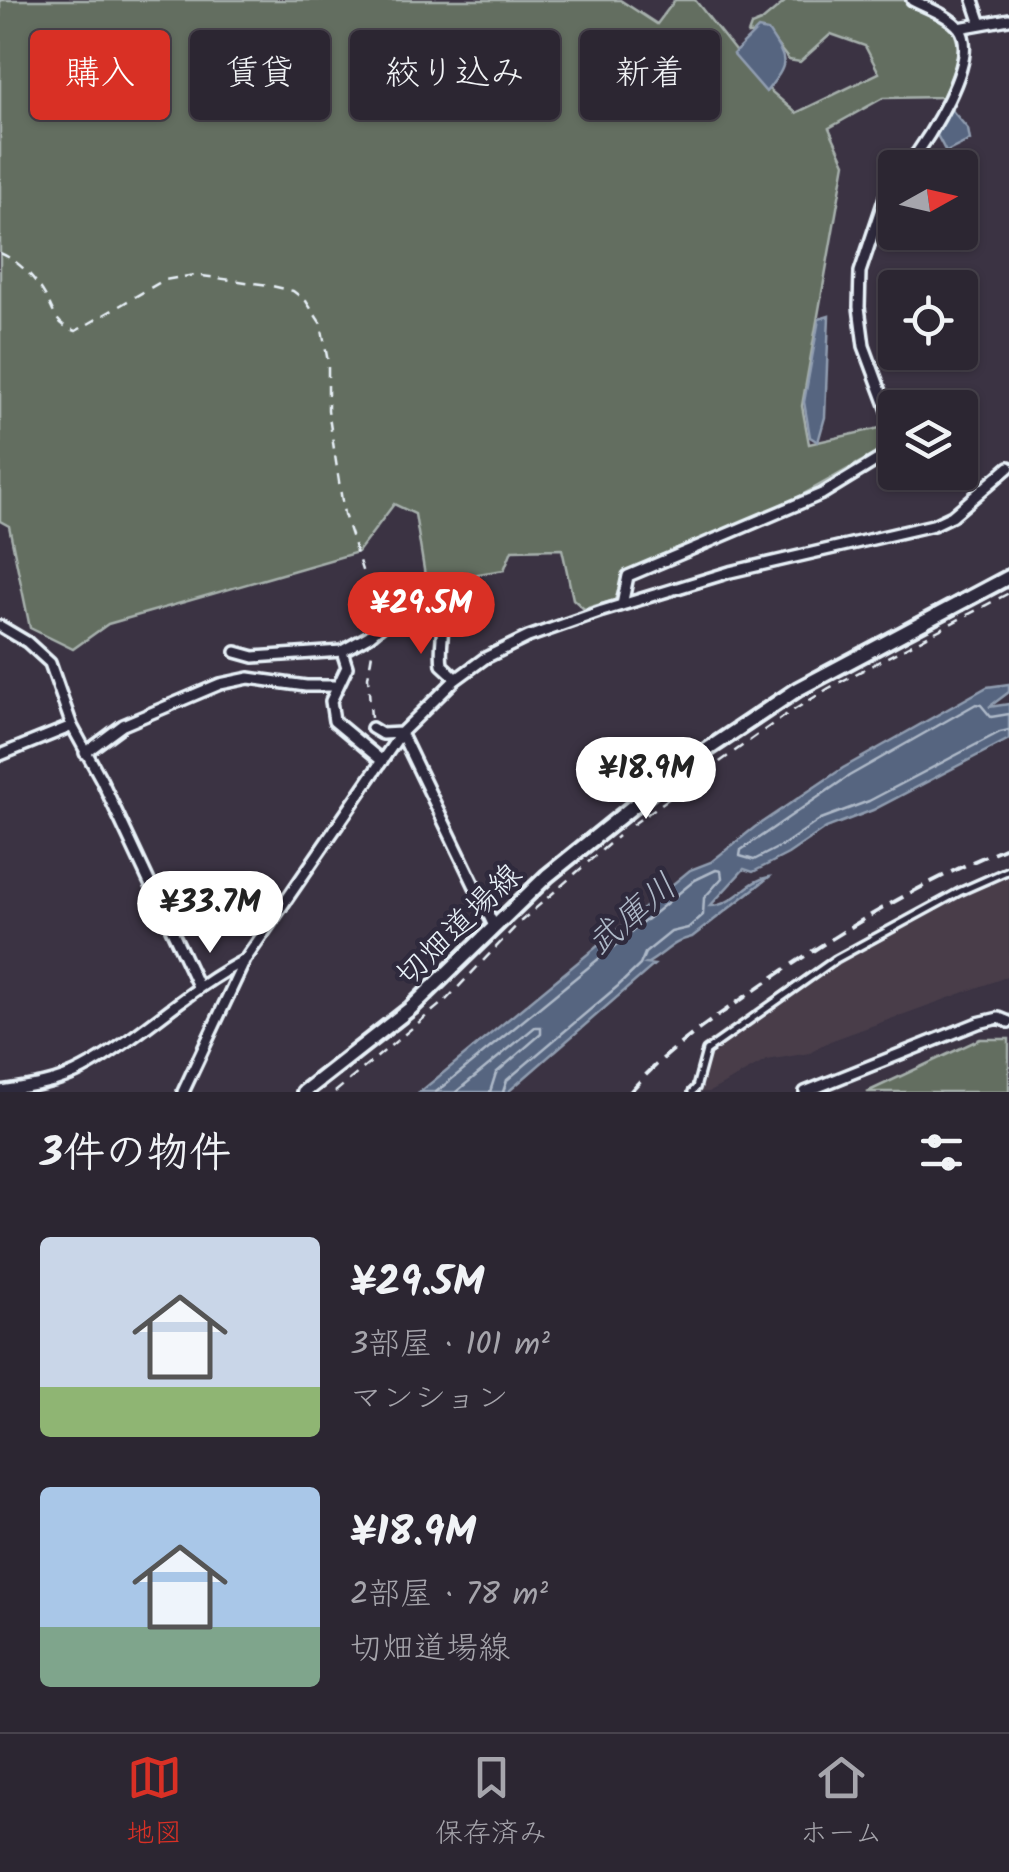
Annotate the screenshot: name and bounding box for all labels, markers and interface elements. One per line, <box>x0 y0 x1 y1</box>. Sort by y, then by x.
chip: 購入 <box>30 30 170 120</box>
chip: 賃貸 <box>190 30 330 120</box>
chip: 絞り込み <box>350 30 560 120</box>
chip: 新着 <box>580 30 720 120</box>
north arrow <box>878 150 978 250</box>
map controls <box>878 150 978 490</box>
button: locate <box>878 270 978 370</box>
button: layers <box>878 390 978 490</box>
pin: ¥29.5M <box>340 572 502 657</box>
text: ¥29.5M <box>370 579 472 630</box>
pin: ¥18.9M <box>565 737 727 822</box>
text: ¥18.9M <box>598 744 694 795</box>
street label: 切畑道場線 <box>384 852 535 1000</box>
water label: 武庫川 <box>575 861 691 971</box>
pin: ¥33.7M <box>129 871 291 956</box>
text: ¥33.7M <box>159 878 261 929</box>
text: 3件の物件 <box>40 1121 231 1188</box>
icon: filters <box>914 1125 969 1180</box>
text: ¥29.5M <box>350 1250 485 1317</box>
icon: home <box>120 1277 240 1397</box>
text: 3部屋 · 101 m² <box>350 1320 550 1371</box>
text: マンション <box>350 1374 509 1425</box>
text: ¥18.9M <box>350 1500 476 1567</box>
icon: home <box>120 1527 240 1647</box>
text: 2部屋 · 78 m² <box>350 1570 548 1621</box>
text: 切畑道場線 <box>350 1624 510 1675</box>
tab: 地図 <box>126 1750 182 1857</box>
tab: 保存済み <box>435 1750 547 1857</box>
tab: ホーム <box>800 1750 883 1857</box>

